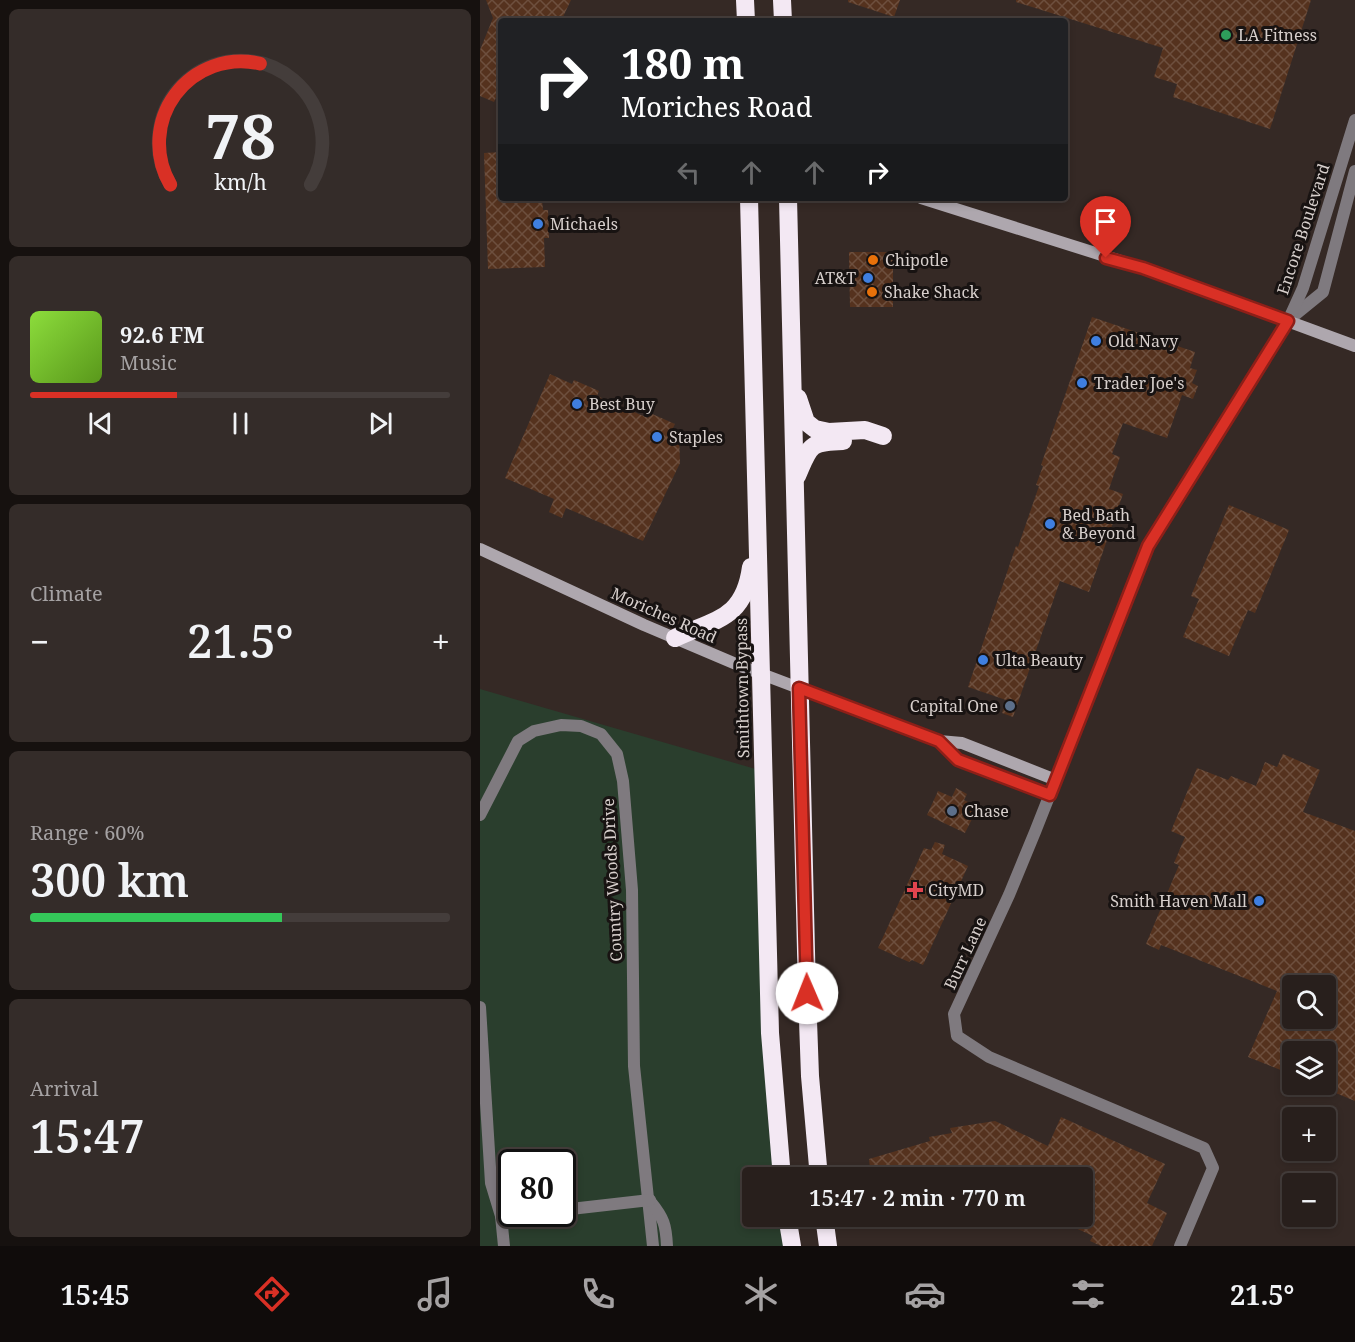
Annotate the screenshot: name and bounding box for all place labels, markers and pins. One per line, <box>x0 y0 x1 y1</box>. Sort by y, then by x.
place label: LA Fitness <box>1238 24 1317 46</box>
marker: LA Fitness <box>1219 28 1233 42</box>
pin <box>1080 196 1131 258</box>
place label: Michaels <box>550 213 618 235</box>
marker: Michaels <box>531 217 545 231</box>
place label: Chipotle <box>885 249 948 271</box>
marker: Chipotle <box>866 253 880 267</box>
place label: AT&T <box>815 267 856 289</box>
marker: AT&T <box>861 271 875 285</box>
place label: Shake Shack <box>884 281 979 303</box>
marker: Shake Shack <box>865 285 879 299</box>
place label: Old Navy <box>1108 330 1179 352</box>
marker: Old Navy <box>1089 334 1103 348</box>
place label: Trader Joe's <box>1094 372 1184 394</box>
marker: Trader Joe's <box>1075 376 1089 390</box>
place label: Best Buy <box>589 393 656 415</box>
marker: Best Buy <box>570 397 584 411</box>
place label: Staples <box>669 426 723 448</box>
marker: Staples <box>650 430 664 444</box>
place label: Bed Bath & Beyond <box>1062 504 1136 544</box>
marker: Bed Bath & Beyond <box>1043 517 1057 531</box>
place label: Ulta Beauty <box>995 649 1084 671</box>
marker: Ulta Beauty <box>976 653 990 667</box>
place label: Capital One <box>910 695 998 717</box>
marker: Capital One <box>1003 699 1017 713</box>
place label: Chase <box>964 800 1009 822</box>
marker: Chase <box>945 804 959 818</box>
place label: CityMD <box>928 879 984 901</box>
marker: CityMD <box>906 881 924 899</box>
place label: Smith Haven Mall <box>1110 890 1247 912</box>
marker: Smith Haven Mall <box>1252 894 1266 908</box>

